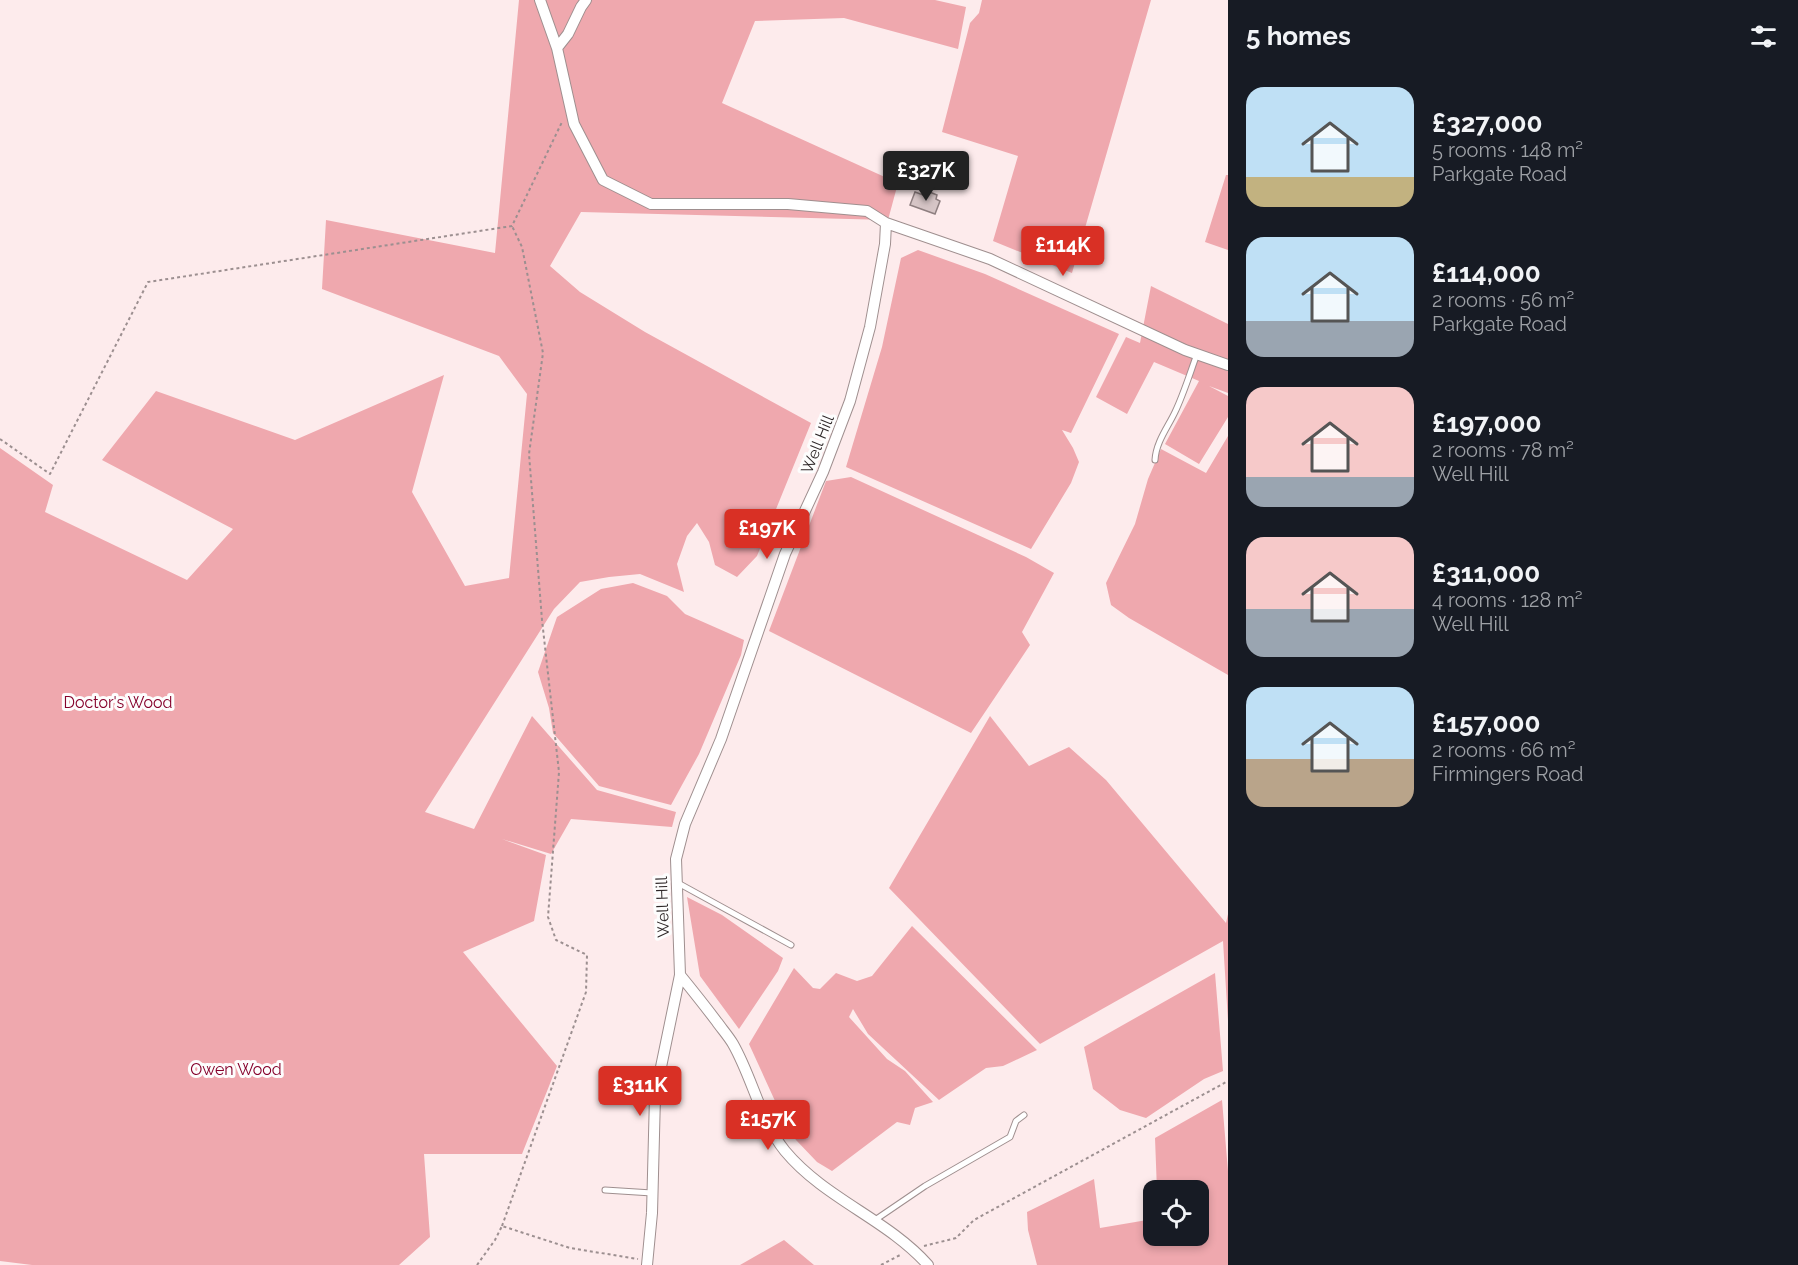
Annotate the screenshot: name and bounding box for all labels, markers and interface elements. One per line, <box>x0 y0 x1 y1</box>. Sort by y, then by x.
icon: filters <box>1747 20 1780 53</box>
text: 5 homes <box>1246 21 1351 51</box>
text: £327,000 <box>1432 108 1542 138</box>
icon: home <box>1294 111 1366 183</box>
text: 5 rooms · 148 m² <box>1432 138 1583 162</box>
pin: £327K <box>884 151 968 202</box>
text: £327K <box>897 158 955 182</box>
text: Parkgate Road <box>1432 162 1567 186</box>
pin: £114K <box>1021 226 1105 277</box>
text: £114K <box>1035 233 1091 257</box>
text: £114,000 <box>1432 258 1541 288</box>
icon: home <box>1294 261 1366 333</box>
text: 2 rooms · 56 m² <box>1432 288 1574 312</box>
text: Parkgate Road <box>1432 312 1567 336</box>
text: £197,000 <box>1432 408 1541 438</box>
icon: home <box>1294 411 1366 483</box>
street label: Well Hill <box>797 412 838 476</box>
text: 2 rooms · 78 m² <box>1432 438 1574 462</box>
text: Well Hill <box>1432 462 1509 486</box>
pin: £197K <box>725 509 809 560</box>
text: £197K <box>738 516 796 540</box>
text: £311,000 <box>1432 558 1540 588</box>
icon: home <box>1294 561 1366 633</box>
text: 4 rooms · 128 m² <box>1432 588 1583 612</box>
text: Well Hill <box>1432 612 1509 636</box>
park label: Doctor's Wood <box>63 693 173 712</box>
text: £157,000 <box>1432 708 1541 738</box>
icon: home <box>1294 711 1366 783</box>
text: 2 rooms · 66 m² <box>1432 738 1575 762</box>
text: Firmingers Road <box>1432 762 1583 786</box>
street label: Well Hill <box>652 875 673 938</box>
park label: Owen Wood <box>190 1060 282 1079</box>
pin: £311K <box>598 1066 682 1117</box>
text: £311K <box>612 1073 668 1097</box>
pin: £157K <box>726 1100 810 1151</box>
text: £157K <box>740 1107 796 1131</box>
map controls <box>1143 1180 1209 1246</box>
button: locate <box>1143 1180 1209 1246</box>

